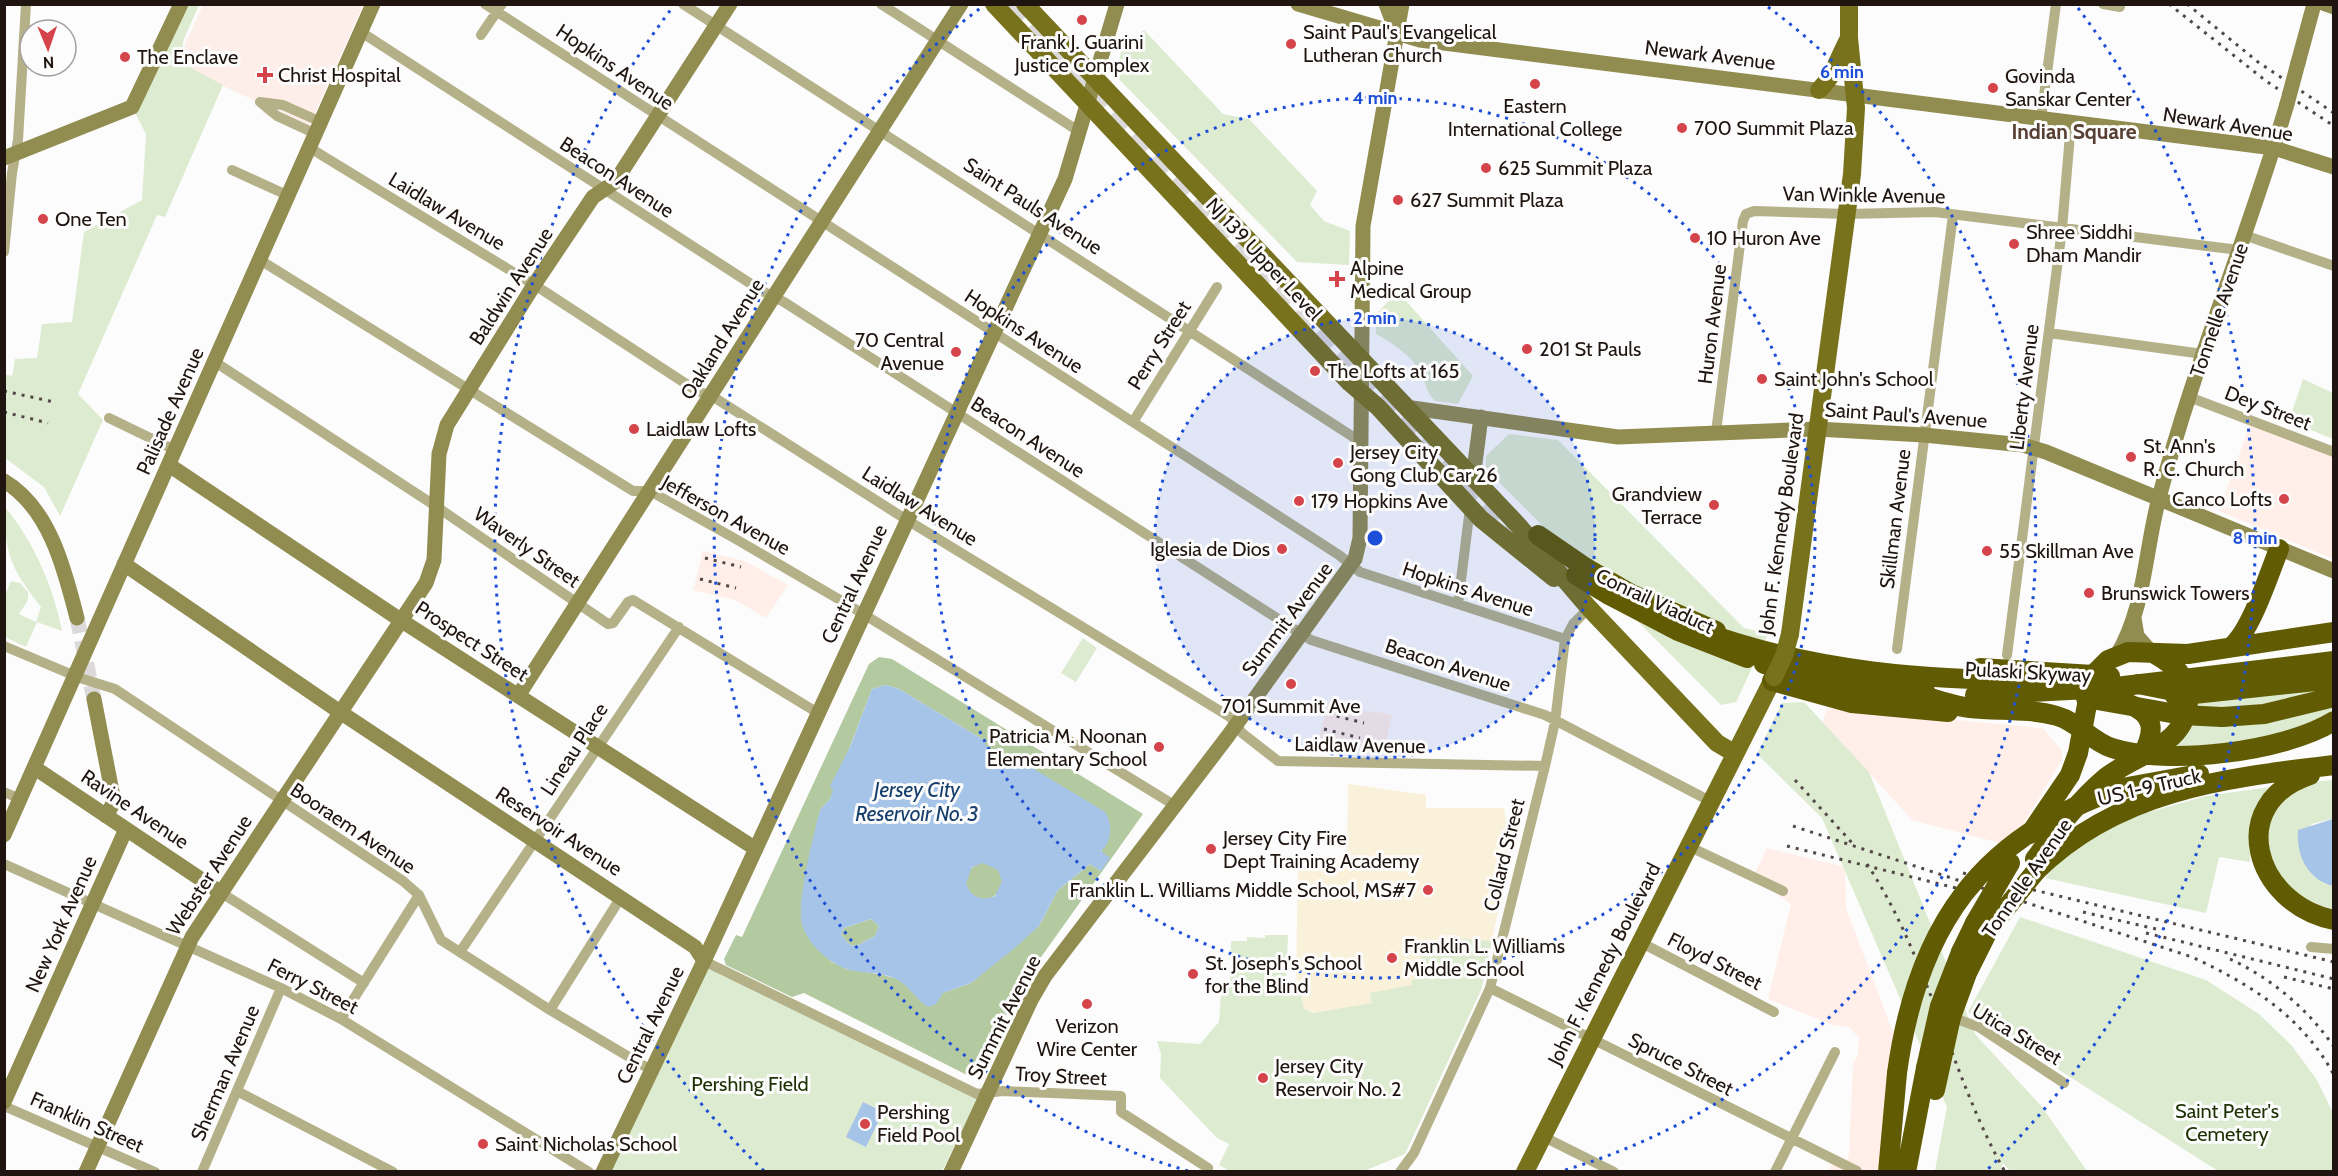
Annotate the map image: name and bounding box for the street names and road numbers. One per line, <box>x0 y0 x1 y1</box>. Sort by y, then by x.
street label: Hopkins Avenue <box>552 19 678 115</box>
street label: Newark Avenue <box>1643 35 1777 75</box>
street label: Newark Avenue <box>2161 102 2295 146</box>
street label: Beacon Avenue <box>556 131 678 223</box>
street label: Saint Pauls Avenue <box>959 152 1107 260</box>
street label: Laidlaw Avenue <box>384 167 510 255</box>
street label: Van Winkle Avenue <box>1782 182 1946 208</box>
street label: NJ 139 Upper Level <box>1201 193 1327 326</box>
street label: Baldwin Avenue <box>464 223 558 349</box>
street label: Tonnelle Avenue <box>2185 240 2253 380</box>
street label: Huron Avenue <box>1693 263 1731 385</box>
street label: Oakland Avenue <box>675 274 769 404</box>
street label: Hopkins Avenue <box>960 284 1088 378</box>
street label: Perry Street <box>1122 296 1196 394</box>
street label: Liberty Avenue <box>2004 323 2044 451</box>
street label: Palisade Avenue <box>131 344 209 478</box>
street label: Dey Street <box>2221 381 2315 436</box>
street label: Beacon Avenue <box>967 391 1089 483</box>
street label: Saint Paul's Avenue <box>1824 397 1988 433</box>
street label: John F. Kennedy Boulevard <box>1753 411 1808 638</box>
street label: Skillman Avenue <box>1875 448 1915 590</box>
street label: Laidlaw Avenue <box>858 461 982 551</box>
street label: Jefferson Avenue <box>657 469 794 560</box>
street label: Waverly Street <box>469 502 585 593</box>
street label: Central Avenue <box>816 521 892 647</box>
street label: Hopkins Avenue <box>1399 556 1537 622</box>
street label: Summit Avenue <box>1236 557 1338 681</box>
street label: Conrail Viaduct <box>1592 563 1718 639</box>
street label: Prospect Street <box>411 596 533 687</box>
street label: Beacon Avenue <box>1382 633 1514 697</box>
street label: Pulaski Skyway <box>1964 657 2092 687</box>
street label: Lineau Place <box>535 698 613 800</box>
street label: Laidlaw Avenue <box>1294 732 1426 758</box>
street label: US 1-9 Truck <box>2095 763 2203 811</box>
street label: Ravine Avenue <box>77 764 193 854</box>
street label: Booraem Avenue <box>286 777 420 879</box>
street label: Reservoir Avenue <box>491 781 627 881</box>
street label: Collard Street <box>1478 796 1530 914</box>
street label: Webster Avenue <box>161 810 257 940</box>
street label: Tonnelle Avenue <box>1977 814 2077 942</box>
street label: New York Avenue <box>20 852 102 996</box>
street label: John F. Kennedy Boulevard <box>1542 859 1666 1070</box>
street label: Floyd Street <box>1664 927 1766 995</box>
street label: Summit Avenue <box>962 951 1046 1083</box>
street label: Ferry Street <box>264 953 363 1019</box>
street label: Central Avenue <box>611 962 689 1088</box>
street label: Utica Street <box>1968 998 2066 1070</box>
street label: Sherman Avenue <box>186 1001 264 1145</box>
street label: Spruce Street <box>1625 1027 1738 1101</box>
street label: Troy Street <box>1015 1062 1108 1090</box>
street label: Franklin Street <box>27 1086 148 1158</box>

